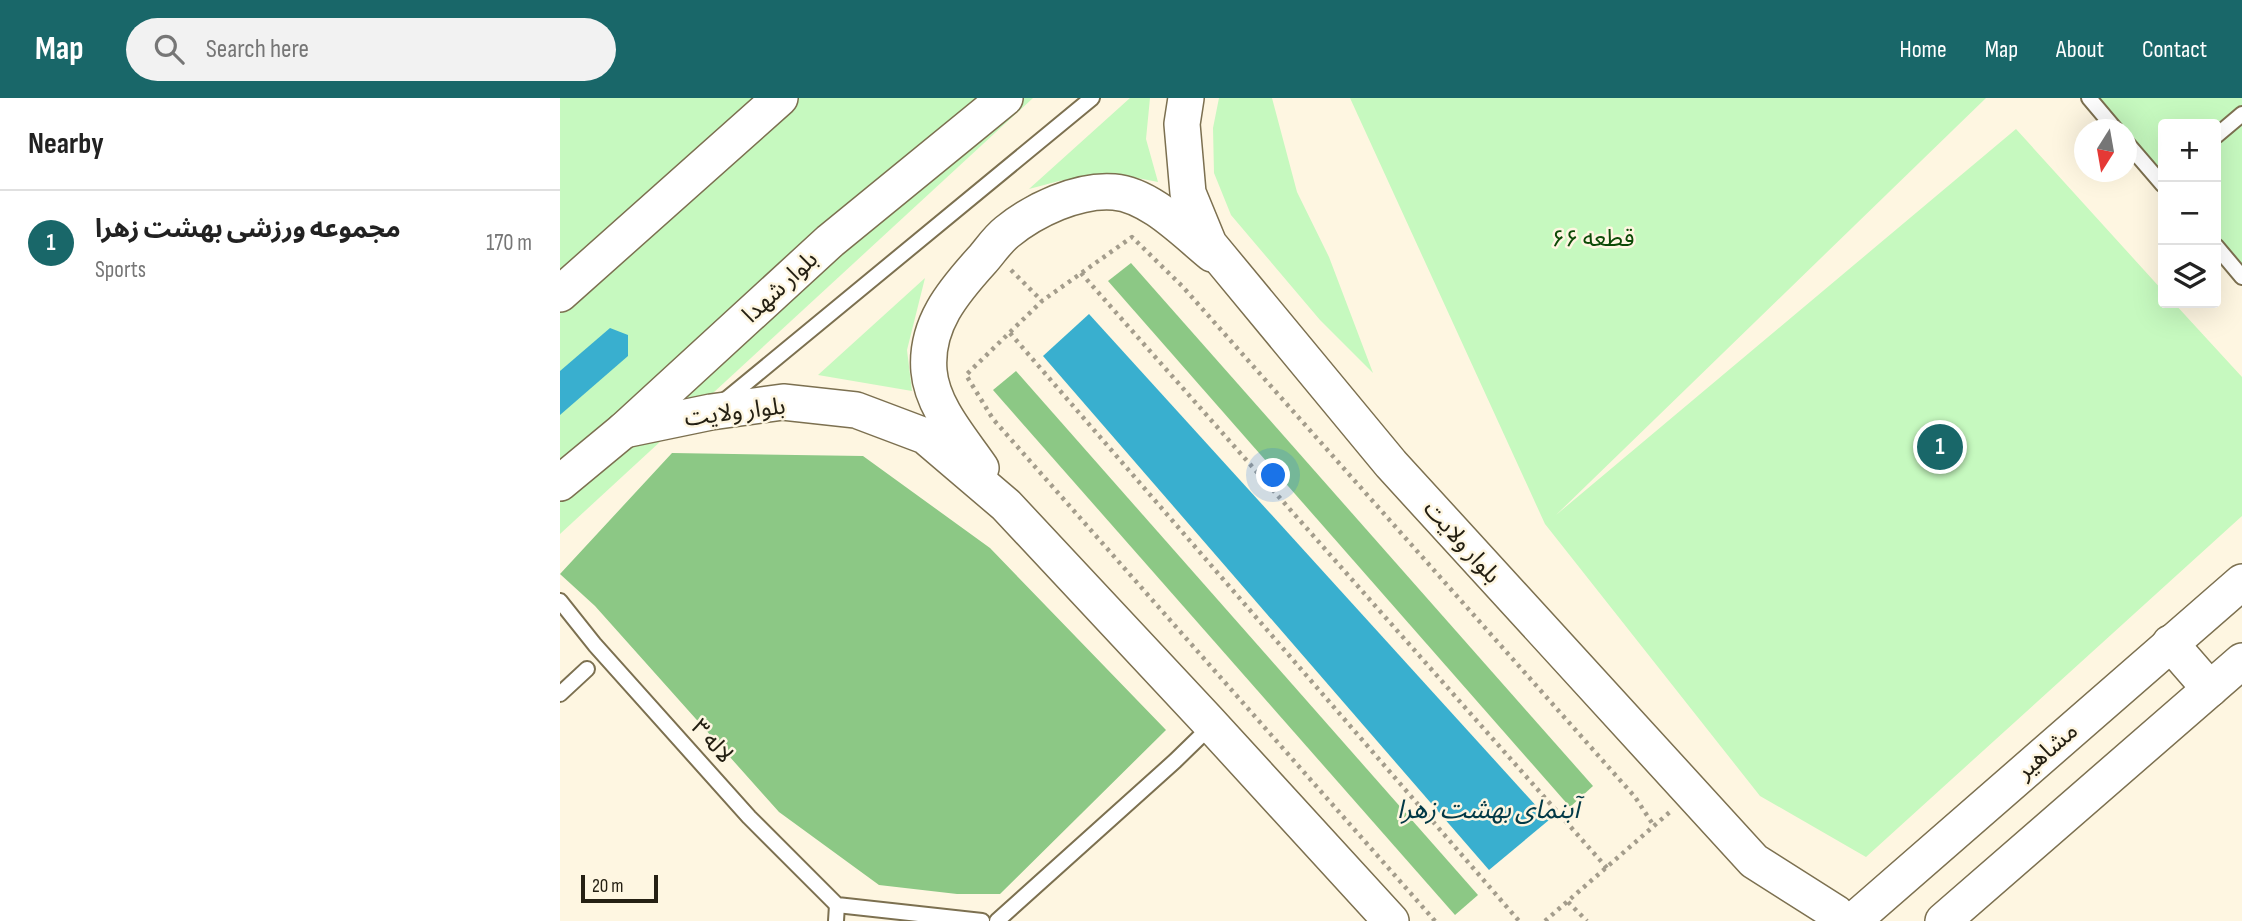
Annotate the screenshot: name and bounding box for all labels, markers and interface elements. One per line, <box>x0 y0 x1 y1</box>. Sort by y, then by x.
search box <box>126 18 616 81</box>
text: Map <box>35 29 84 69</box>
icon: search <box>150 30 188 68</box>
text: Search here <box>206 34 309 65</box>
text: Home <box>1899 35 1947 64</box>
text: Map <box>1985 35 2018 64</box>
text: About <box>2056 35 2104 64</box>
text: Contact <box>2142 35 2207 64</box>
north arrow <box>2074 119 2137 182</box>
map controls <box>2158 119 2221 308</box>
button: + <box>2158 119 2221 182</box>
text: Nearby <box>28 126 104 162</box>
button: − <box>2158 182 2221 245</box>
text: مجموعه ورزشی بهشت زهرا <box>95 214 401 245</box>
park label: قطعه ۶۶ <box>1551 224 1635 253</box>
text: 1 <box>46 229 56 257</box>
text: 170 m <box>486 229 532 257</box>
street label: بلوار شهدا <box>736 245 824 329</box>
button: layers <box>2158 245 2221 308</box>
text: Sports <box>95 256 146 284</box>
street label: بلوار ولایت <box>683 391 787 433</box>
pin: 1 <box>1917 421 1963 473</box>
your location <box>1256 458 1290 492</box>
street label: بلوار ولایت <box>1417 495 1507 589</box>
street label: لاله ۳ <box>685 713 739 769</box>
street label: مشاهیر <box>2009 716 2084 786</box>
water label: آبنمای بهشت زهرا <box>1397 795 1585 826</box>
scale bar <box>581 872 658 904</box>
text: 20 m <box>592 875 624 898</box>

